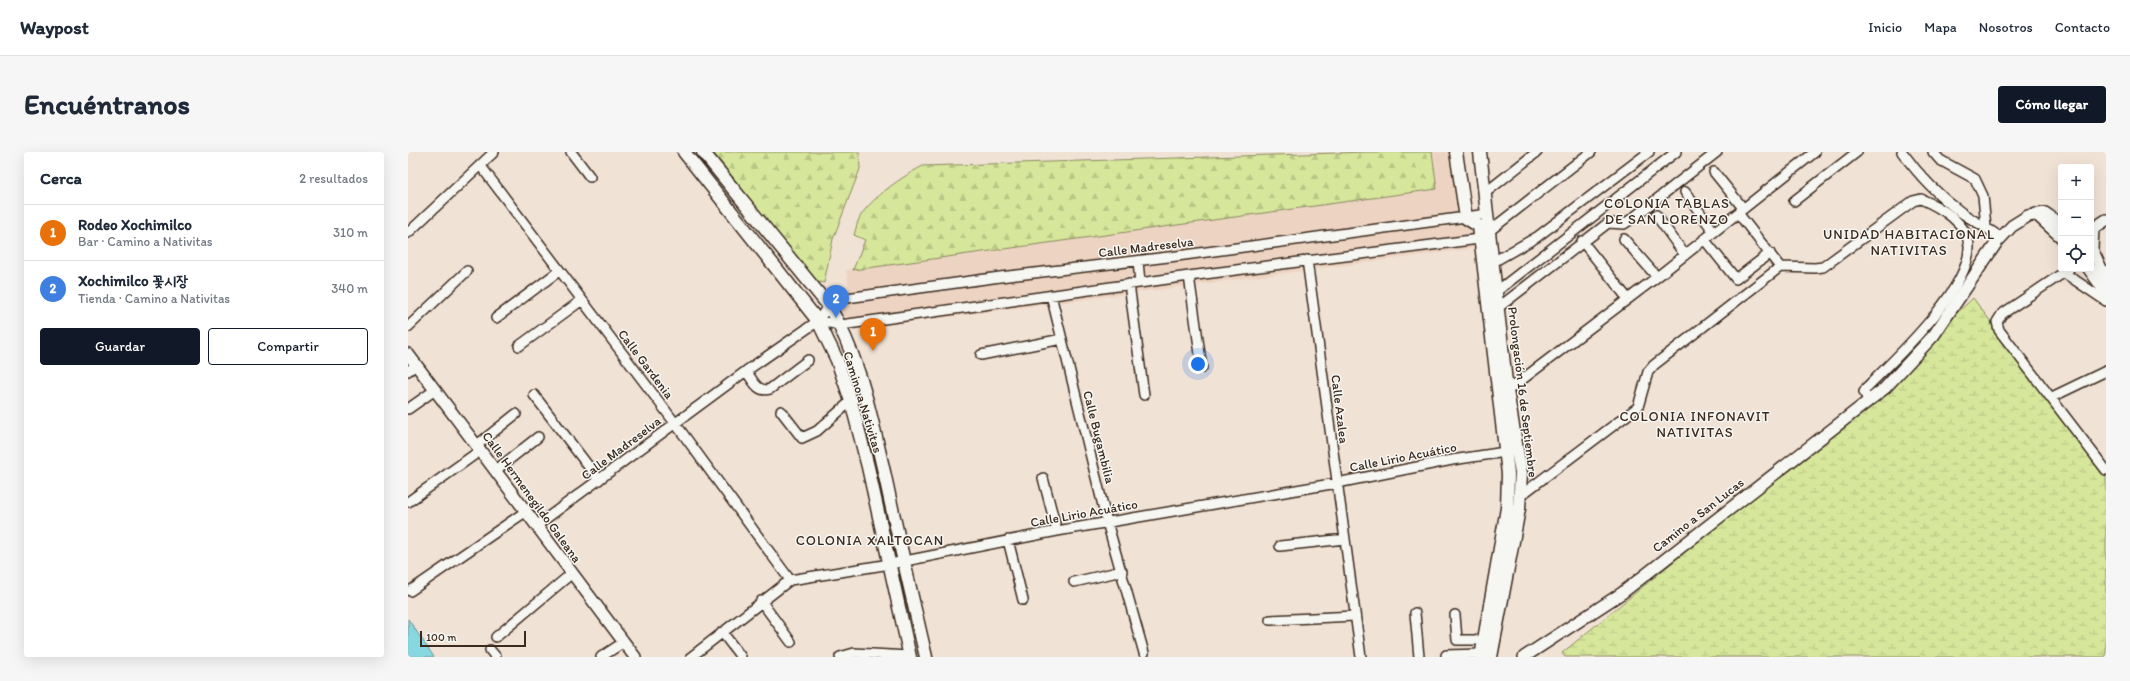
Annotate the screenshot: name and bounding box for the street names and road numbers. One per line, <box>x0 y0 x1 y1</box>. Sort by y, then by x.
street label: Calle Madreselva <box>1098 234 1195 260</box>
street label: Prolongación 16 de Septiembre <box>1505 306 1541 478</box>
street label: Calle Gardenia <box>615 326 677 402</box>
street label: Camino a Nativitas <box>840 349 886 455</box>
street label: Calle Azalea <box>1328 374 1352 445</box>
street label: Calle Bugambilia <box>1080 389 1118 485</box>
street label: Calle Madreselva <box>578 413 664 483</box>
street label: Calle Hermenegildo Galeana <box>479 429 585 566</box>
street label: Calle Lirio Acuático <box>1348 439 1458 475</box>
street label: Camino a San Lucas <box>1649 475 1747 555</box>
street label: Calle Lirio Acuático <box>1029 496 1139 530</box>

